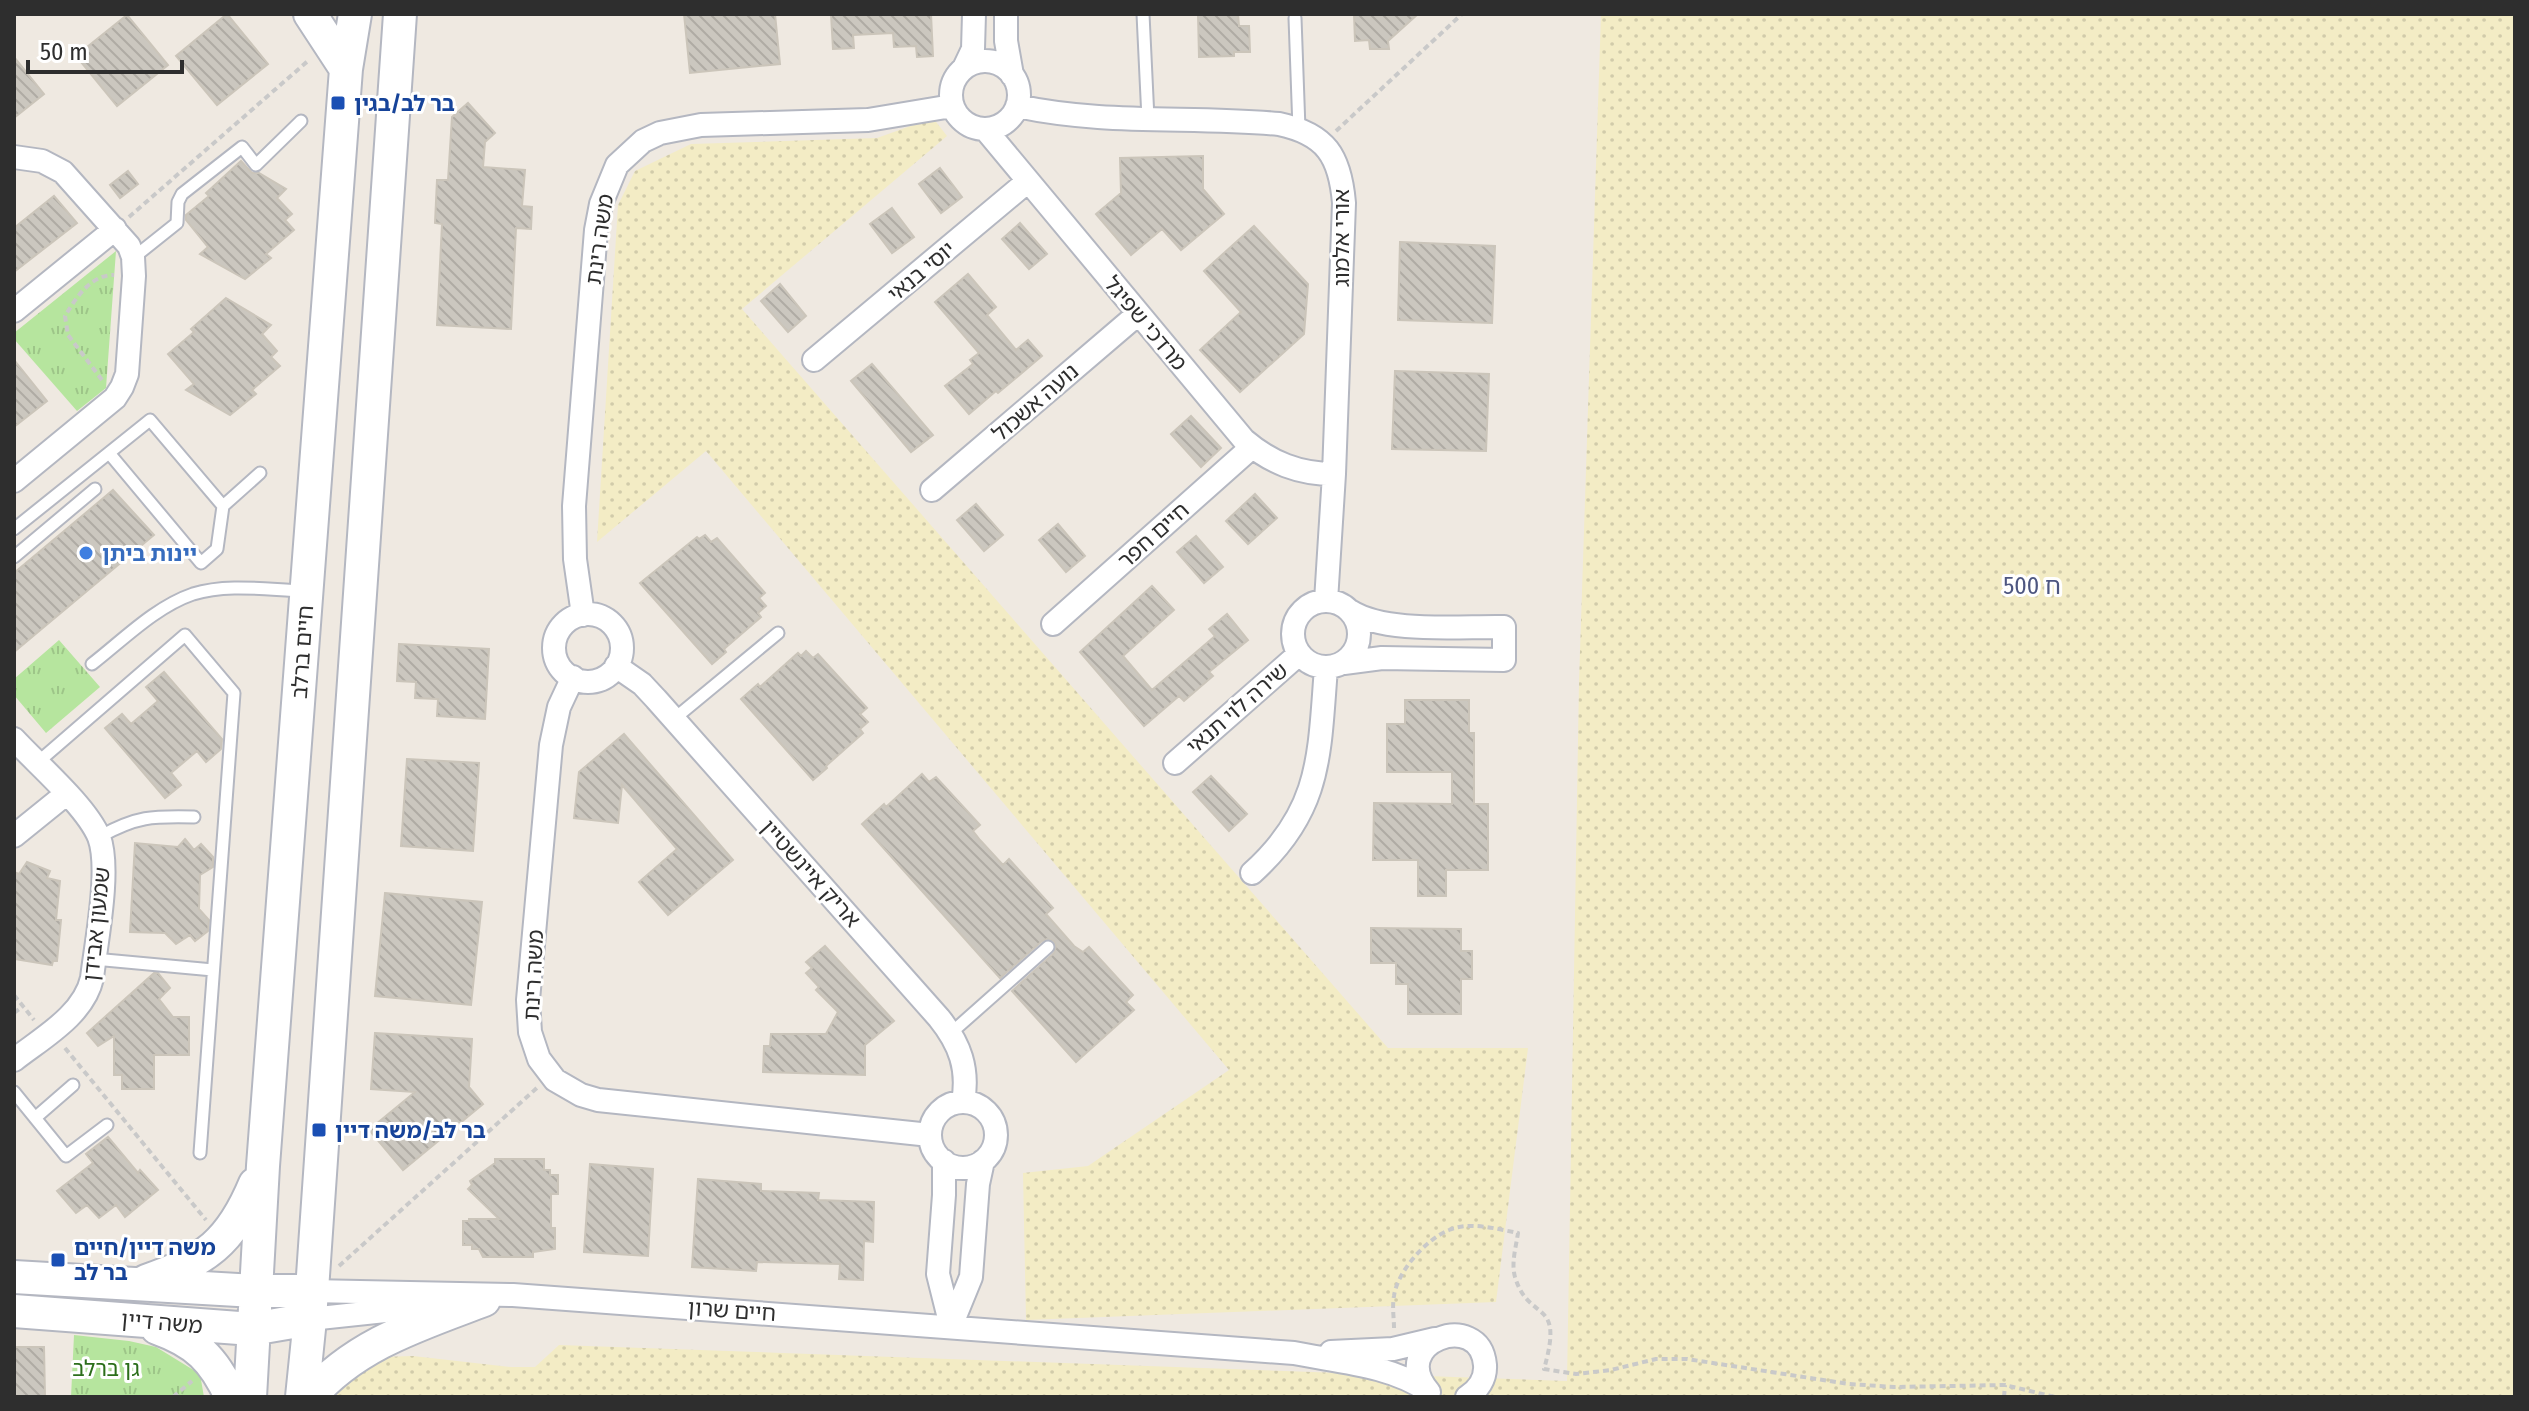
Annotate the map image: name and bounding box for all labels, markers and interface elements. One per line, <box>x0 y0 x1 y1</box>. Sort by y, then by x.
scale bar <box>28 24 182 74</box>
text: 50 m <box>40 38 88 66</box>
place label: בר לב/בגין <box>354 90 455 117</box>
marker: בר לב/בגין <box>329 94 347 112</box>
street label: אורי אלמוג <box>1328 189 1355 287</box>
street label: משה רינת <box>580 192 619 286</box>
street label: יוסי בנאי <box>882 235 961 307</box>
street label: מרדכי שפיגל <box>1098 271 1193 376</box>
street label: נועה אשכול <box>987 358 1084 447</box>
street label: חיים חפר <box>1112 496 1194 574</box>
place label: יינות ביתן <box>102 540 197 567</box>
marker: יינות ביתן <box>77 544 95 562</box>
district label: ח 500 <box>2003 572 2061 600</box>
street label: חיים ברלב <box>286 604 319 700</box>
street label: שירה לוי תנאי <box>1181 657 1294 760</box>
street label: אריק איינשטיין <box>755 814 866 933</box>
street label: שמעון אבידן <box>77 866 116 983</box>
street label: משה רינת <box>518 929 549 1021</box>
place label: בר לב/משה דיין <box>335 1117 486 1144</box>
marker: בר לב/משה דיין <box>310 1121 328 1139</box>
place label: משה דיין/חיים בר לב <box>74 1234 216 1286</box>
marker: משה דיין/חיים בר לב <box>49 1251 67 1269</box>
street label: חיים שרון <box>687 1294 777 1327</box>
street label: משה דיין <box>120 1305 204 1340</box>
park label: גן ברלב <box>72 1355 140 1382</box>

